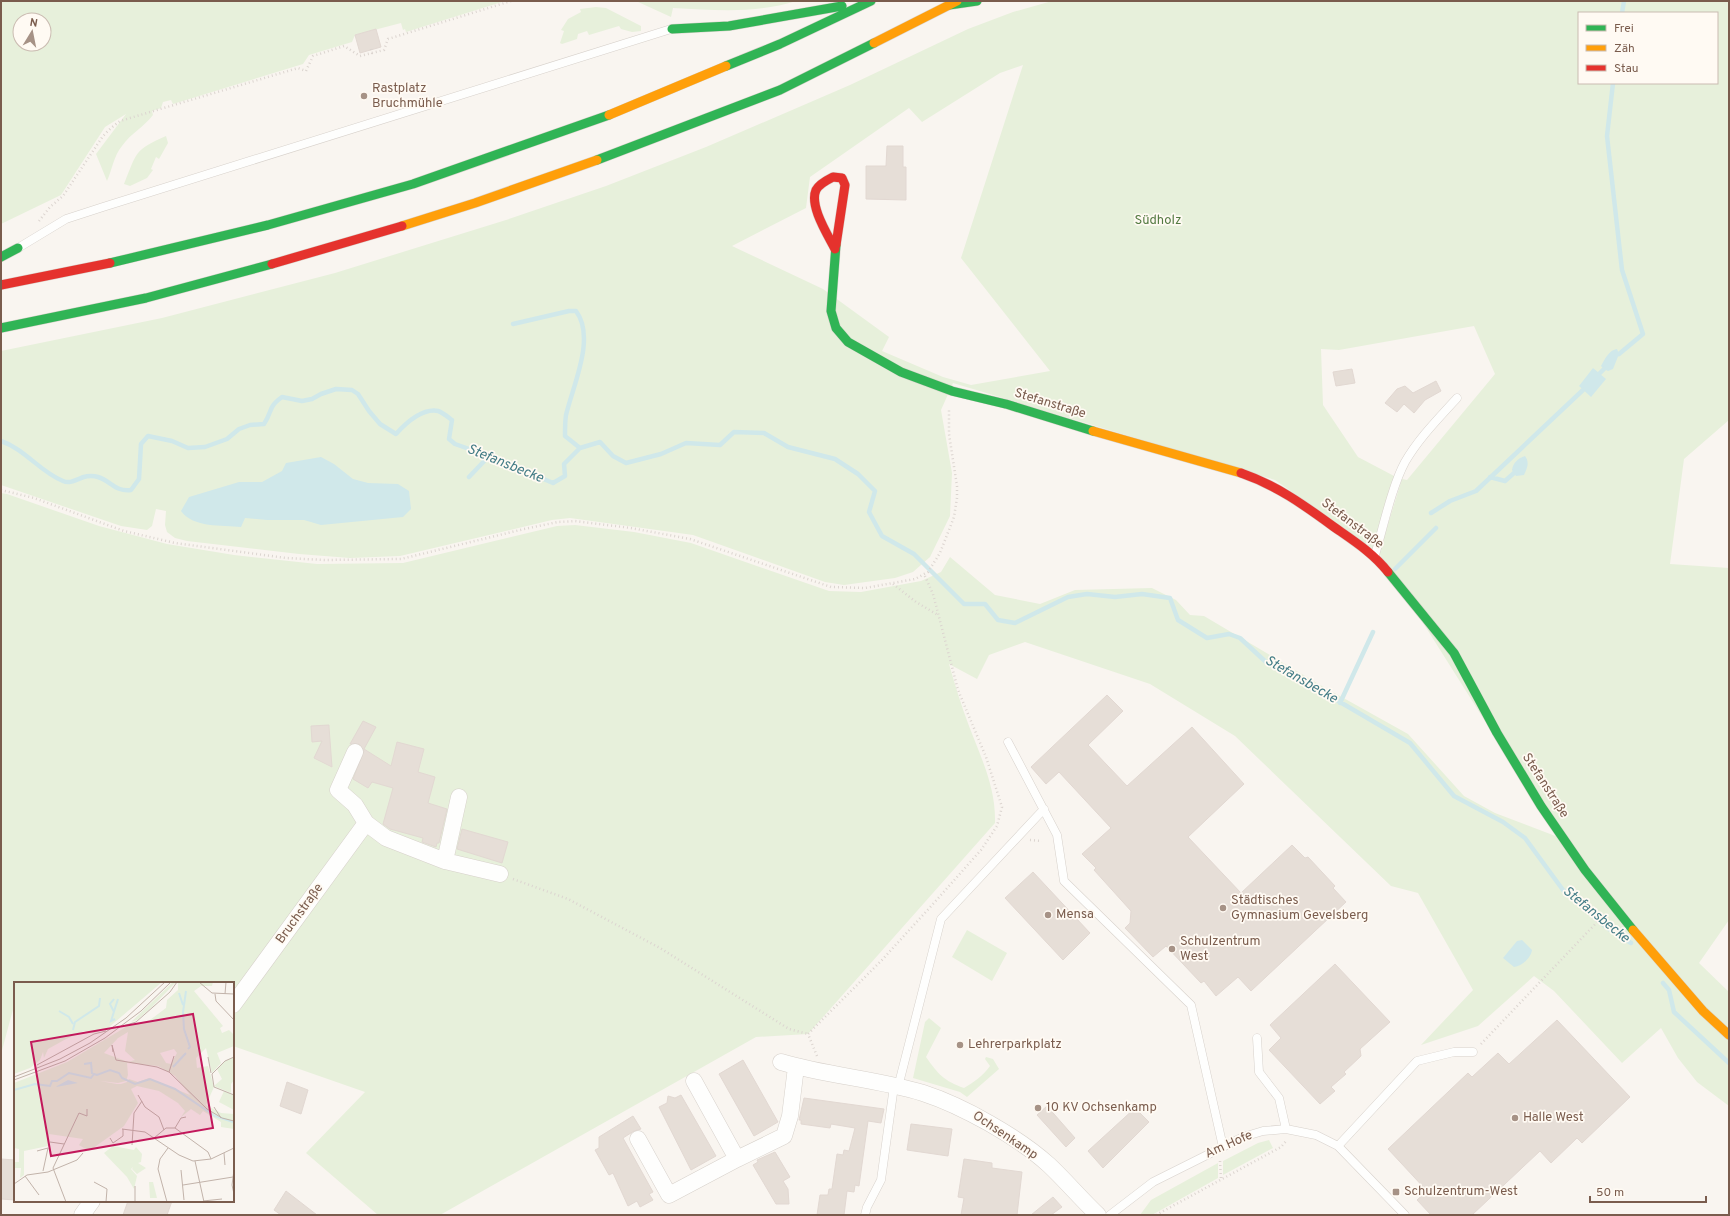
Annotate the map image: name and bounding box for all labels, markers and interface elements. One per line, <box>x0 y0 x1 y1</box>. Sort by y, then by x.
north arrow <box>12 12 52 52</box>
legend <box>1578 12 1718 84</box>
text: N <box>28 16 39 31</box>
text: Frei <box>1614 21 1634 37</box>
text: Zäh <box>1614 41 1635 57</box>
text: Stau <box>1614 61 1639 77</box>
place label: Rastplatz Bruchmühle <box>372 81 443 112</box>
marker: Rastplatz Bruchmühle <box>359 91 369 101</box>
park label: Südholz <box>1134 213 1182 229</box>
street label: Stefanstraße <box>1012 386 1088 422</box>
water label: Stefansbecke <box>464 441 546 487</box>
street label: Stefanstraße <box>1318 495 1386 553</box>
water label: Stefansbecke <box>1262 652 1341 708</box>
street label: Stefanstraße <box>1518 751 1572 821</box>
street label: Bruchstraße <box>273 881 327 947</box>
water label: Stefansbecke <box>1559 883 1633 948</box>
place label: Städtisches Gymnasium Gevelsberg <box>1231 893 1368 924</box>
marker: Städtisches Gymnasium Gevelsberg <box>1218 903 1228 913</box>
place label: Mensa <box>1056 907 1094 923</box>
marker: Mensa <box>1043 910 1053 920</box>
place label: Schulzentrum West <box>1180 934 1261 965</box>
marker: Schulzentrum West <box>1167 944 1177 954</box>
inset map <box>14 982 234 1202</box>
place label: Lehrerparkplatz <box>968 1037 1062 1053</box>
marker: Lehrerparkplatz <box>955 1040 965 1050</box>
place label: 10 KV Ochsenkamp <box>1046 1100 1157 1116</box>
marker: 10 KV Ochsenkamp <box>1033 1103 1043 1113</box>
street label: Ochsenkamp <box>969 1108 1041 1164</box>
place label: Halle West <box>1523 1110 1584 1126</box>
marker: Halle West <box>1510 1113 1520 1123</box>
street label: Am Hofe <box>1203 1127 1255 1163</box>
scale bar <box>1590 1178 1706 1204</box>
place label: Schulzentrum-West <box>1404 1184 1518 1200</box>
text: 50 m <box>1596 1185 1624 1201</box>
marker: Schulzentrum-West <box>1391 1187 1401 1197</box>

